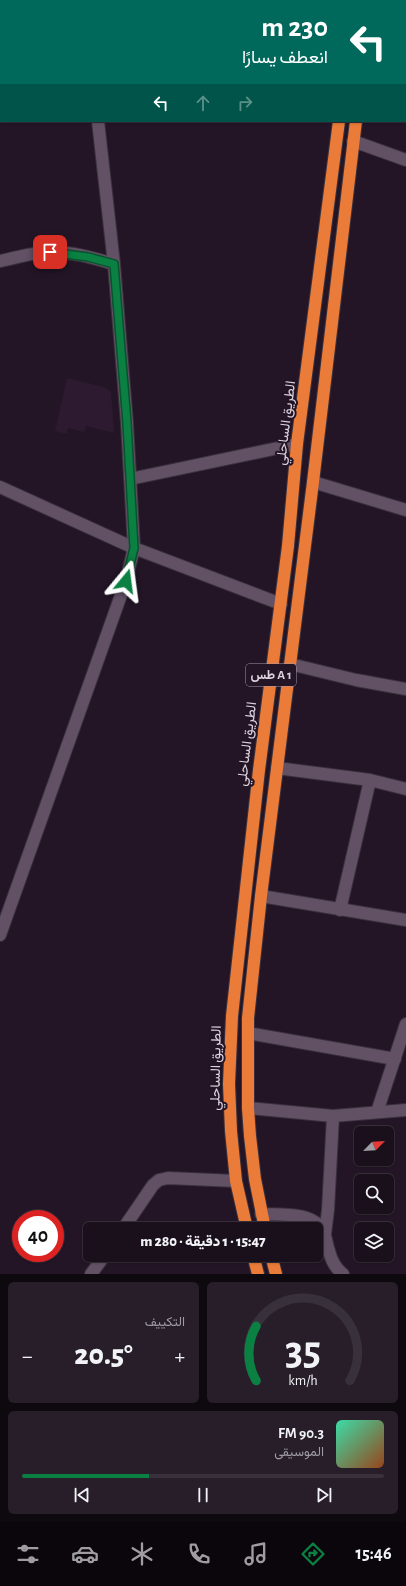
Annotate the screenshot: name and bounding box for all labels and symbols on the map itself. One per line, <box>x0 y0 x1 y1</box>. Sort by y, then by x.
pin <box>33 235 67 269</box>
street label: الطريق الساحلي <box>274 380 302 467</box>
position arrow <box>105 560 147 602</box>
road number: طس A 1 <box>246 664 296 686</box>
street label: الطريق الساحلي <box>235 701 263 788</box>
street label: الطريق الساحلي <box>208 1025 228 1111</box>
north arrow <box>354 1126 394 1166</box>
speed limit sign: 40 <box>12 1210 64 1262</box>

